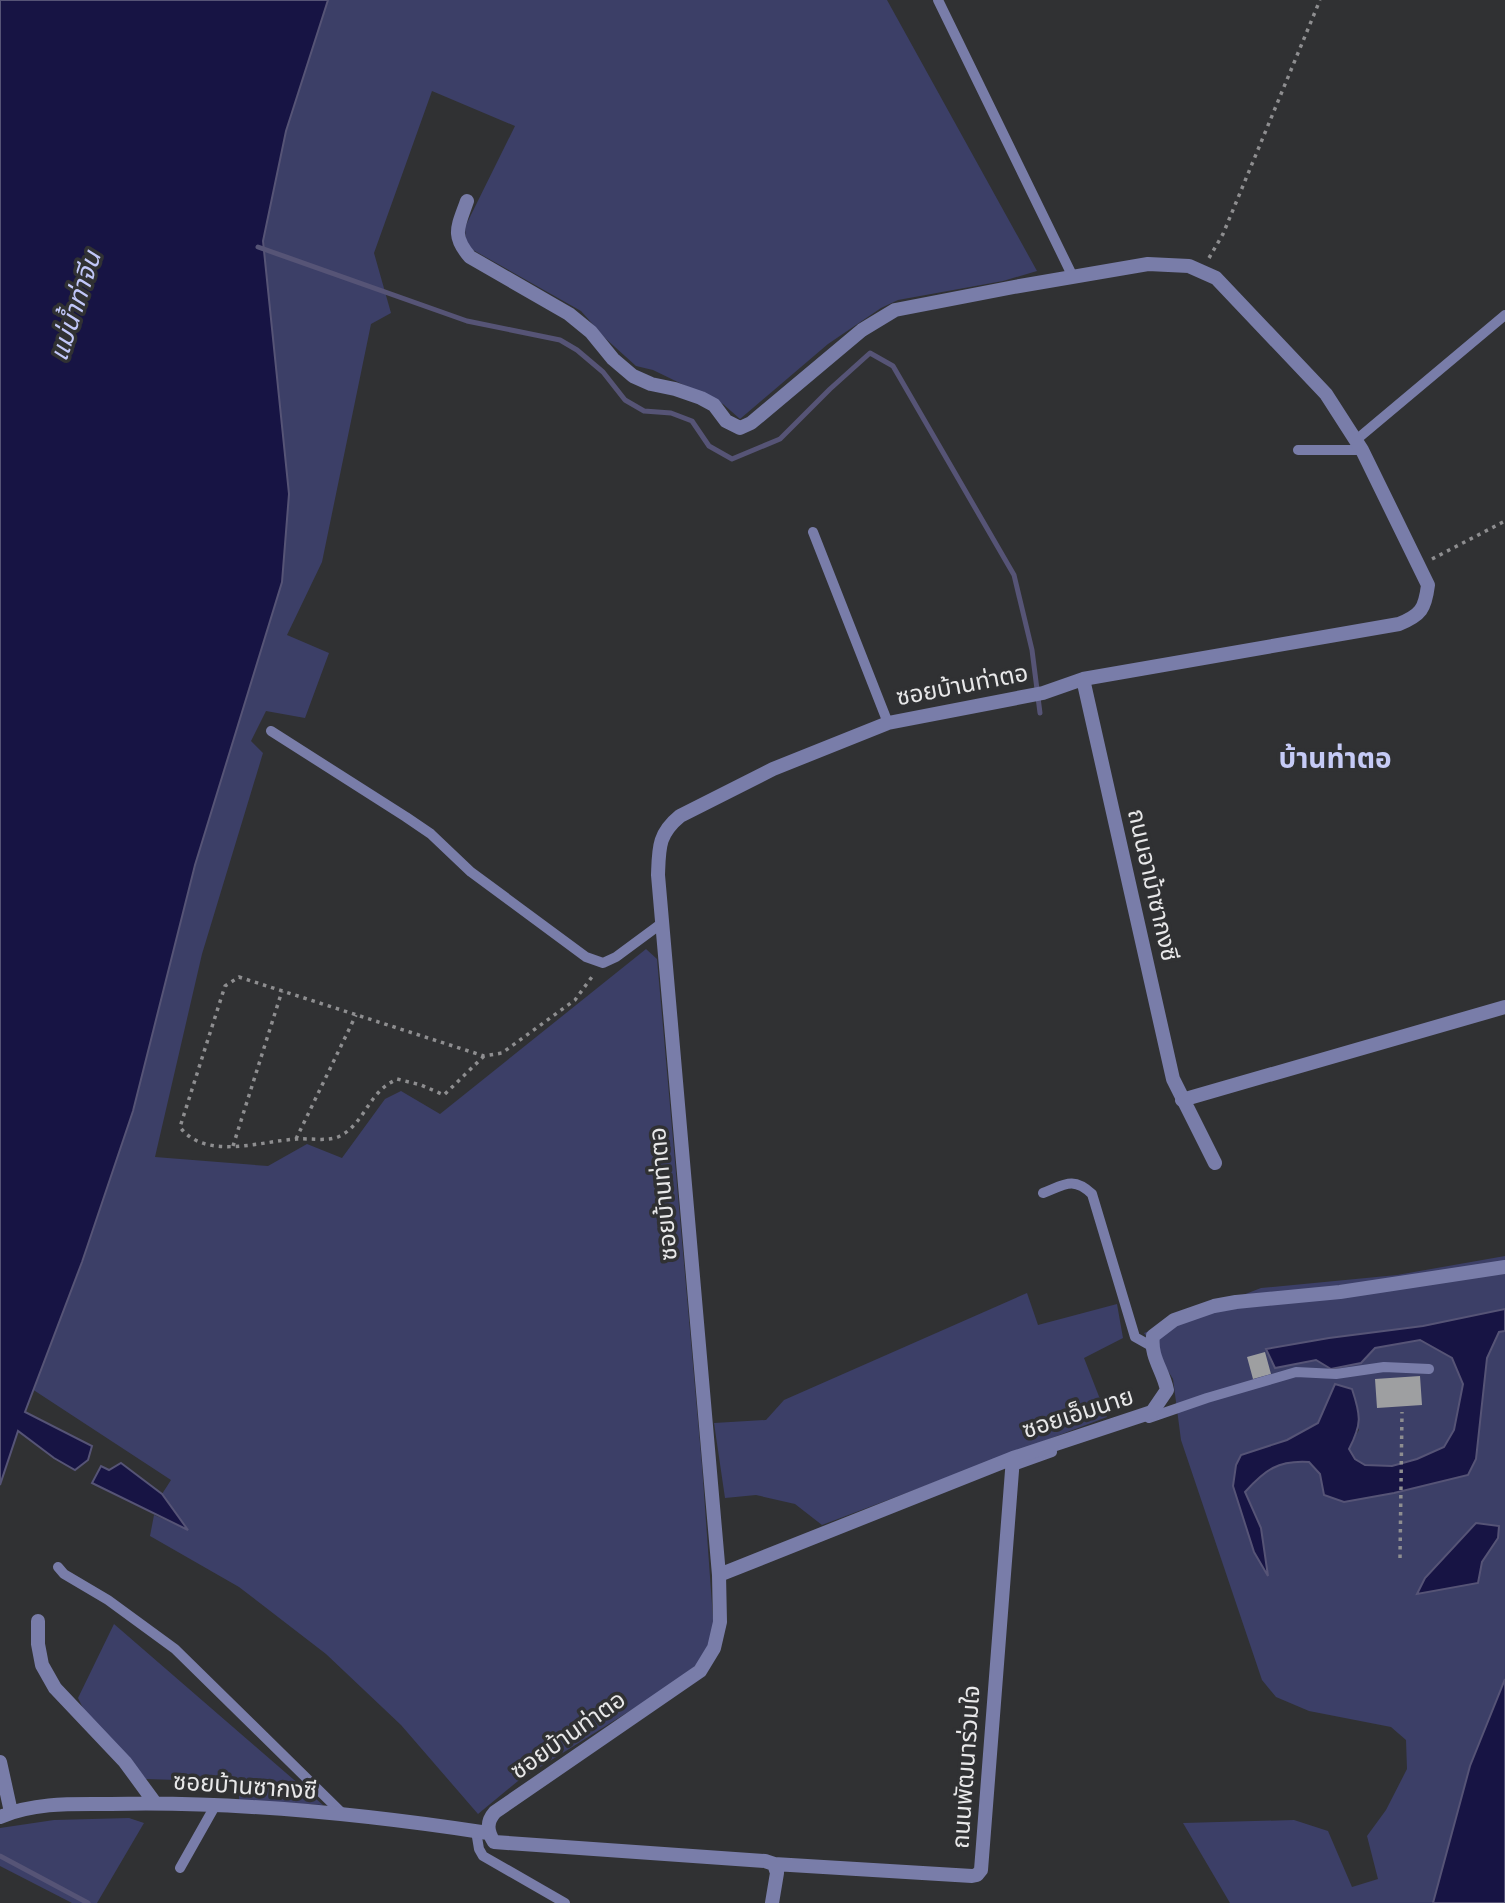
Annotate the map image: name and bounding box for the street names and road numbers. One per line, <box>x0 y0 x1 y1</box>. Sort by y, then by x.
street label: ซอยบ้านท่าตอ <box>893 656 1031 712</box>
street label: ถนนอาม้าซากงซี <box>1121 805 1187 964</box>
street label: ซอยบ้านท่าตอ <box>640 1126 684 1262</box>
street label: ซอยเอ็มนาย <box>1018 1379 1138 1445</box>
street label: ซอยบ้านท่าตอ <box>503 1683 631 1786</box>
street label: ถนนพัฒนาร่วมใจ <box>943 1684 987 1850</box>
street label: ซอยบ้านซากงซี <box>172 1764 318 1806</box>

